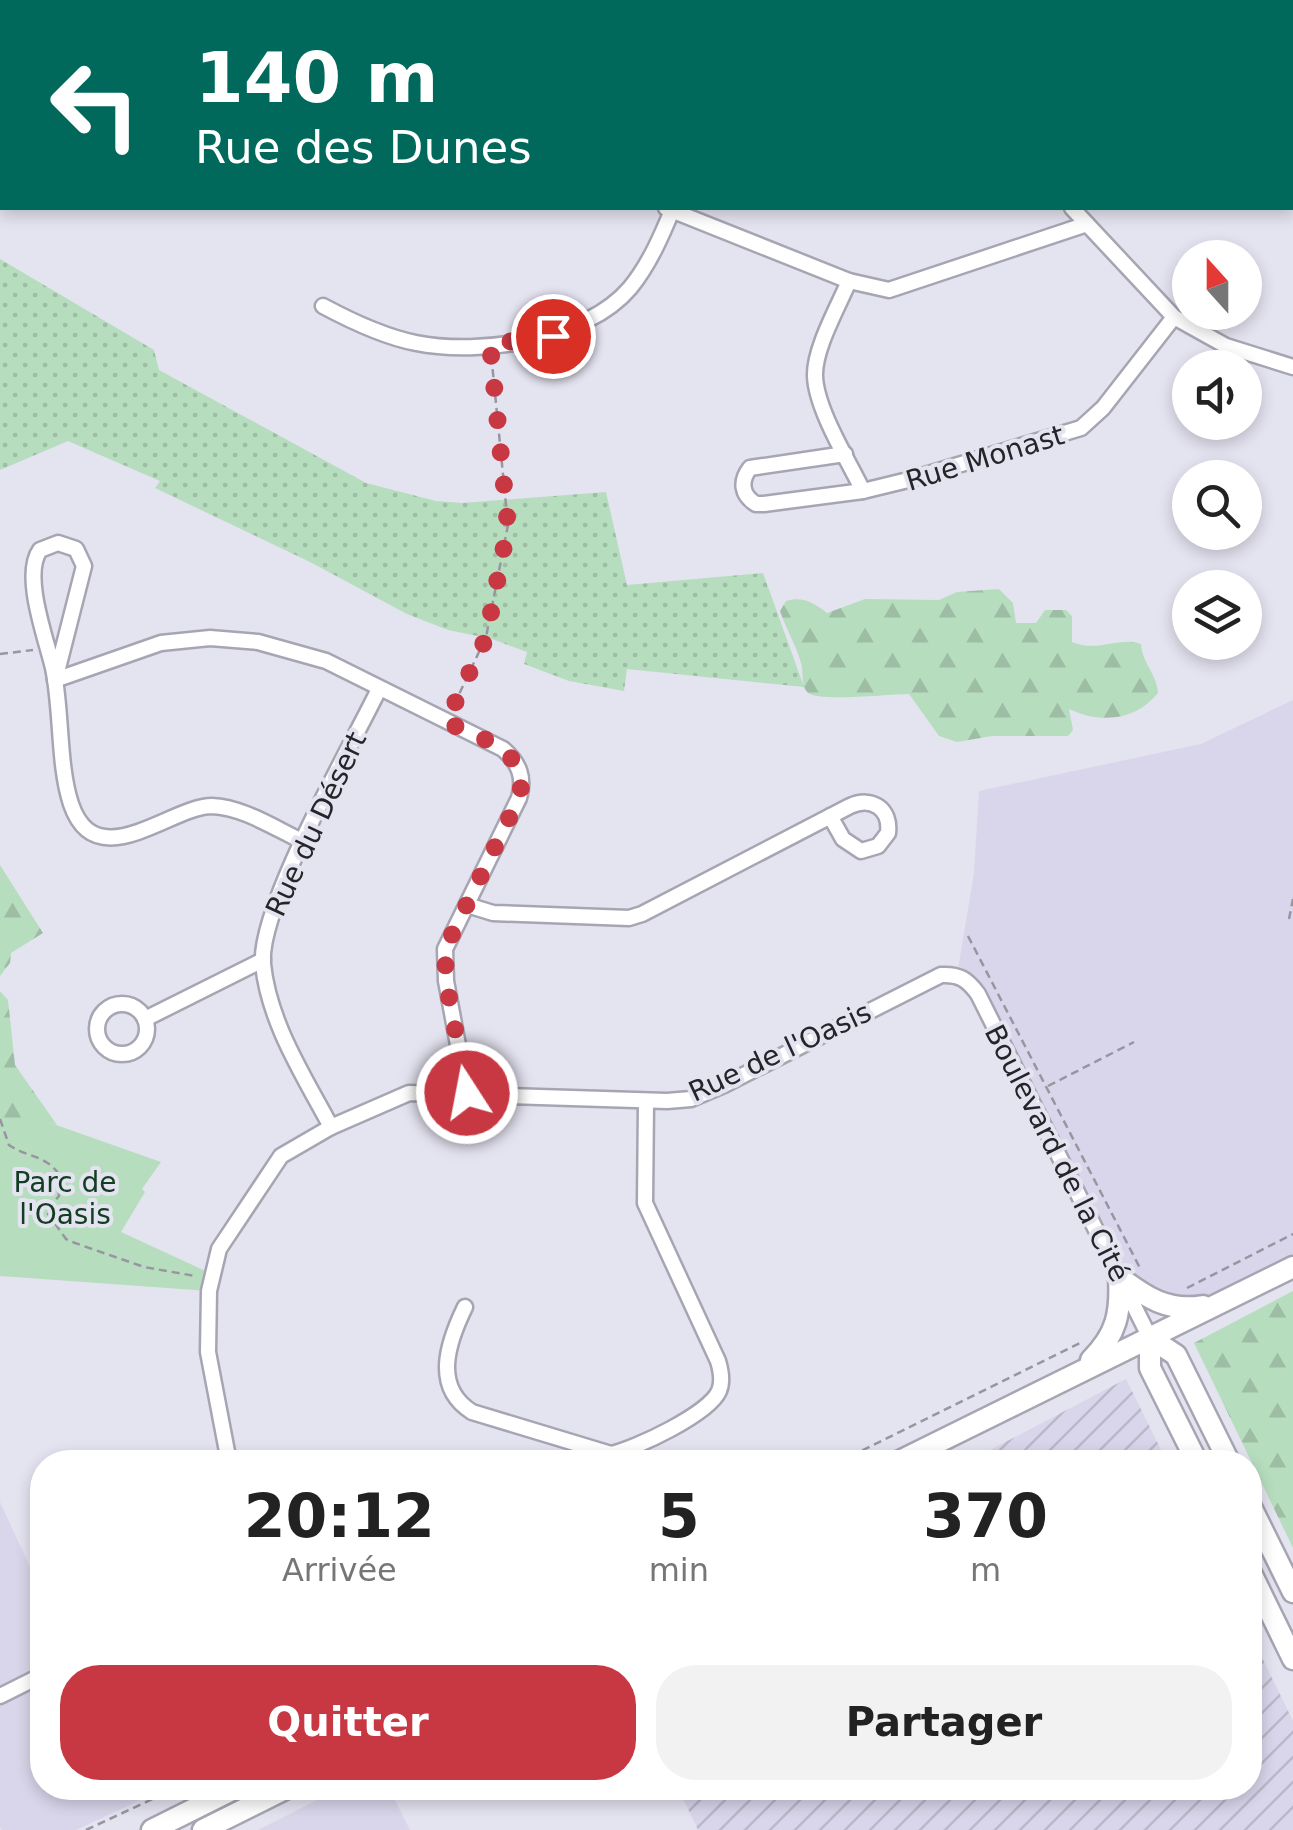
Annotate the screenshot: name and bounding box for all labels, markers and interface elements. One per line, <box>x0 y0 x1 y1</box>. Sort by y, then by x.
text: 140 m <box>195 37 438 119</box>
icon: left <box>30 40 160 170</box>
text: Rue des Dunes <box>195 121 532 174</box>
north arrow <box>1172 240 1262 330</box>
map controls <box>1172 240 1262 660</box>
pin <box>511 294 596 379</box>
icon: arrive <box>526 309 581 364</box>
button: sound <box>1172 350 1262 440</box>
street label: Rue Monast <box>902 418 1068 498</box>
button: search <box>1172 460 1262 550</box>
button: layers <box>1172 570 1262 660</box>
street label: Rue du Désert <box>259 727 373 921</box>
street label: Rue de l'Oasis <box>683 995 877 1109</box>
street label: Boulevard de la Cité <box>978 1019 1136 1287</box>
position arrow <box>415 1041 519 1145</box>
park label: Parc de l'Oasis <box>14 1166 116 1231</box>
text: 20:12 <box>244 1481 435 1551</box>
text: 5 <box>658 1481 700 1551</box>
text: 370 <box>923 1481 1048 1551</box>
text: Arrivée <box>282 1551 397 1589</box>
text: min <box>649 1551 709 1589</box>
text: m <box>970 1551 1001 1589</box>
button: Quitter <box>60 1665 636 1780</box>
button: Partager <box>656 1665 1232 1780</box>

